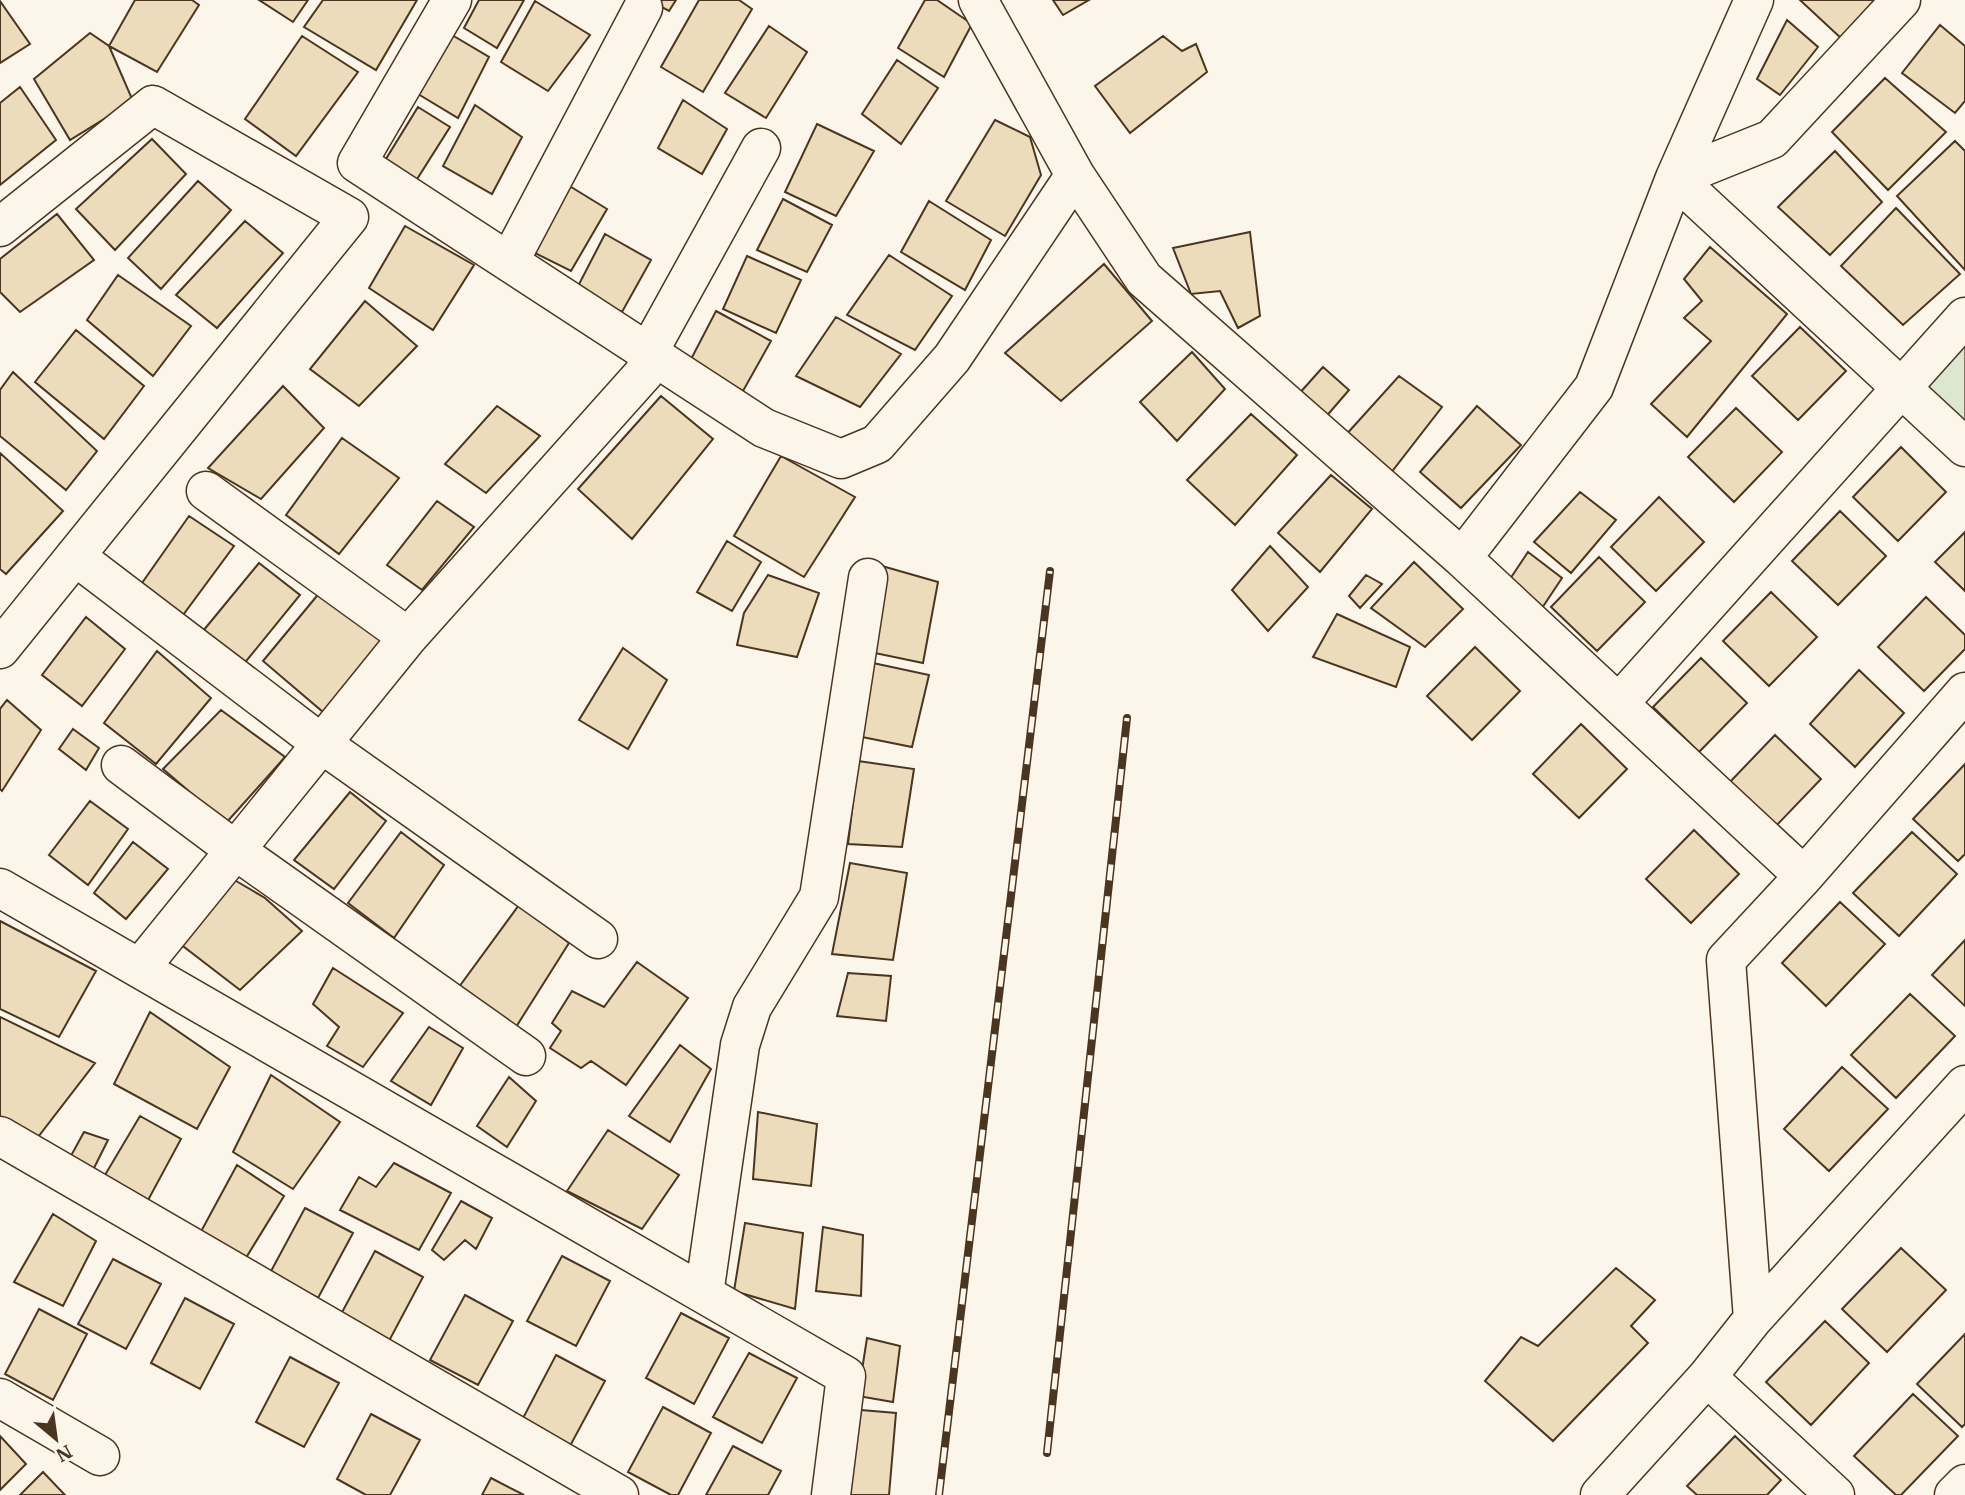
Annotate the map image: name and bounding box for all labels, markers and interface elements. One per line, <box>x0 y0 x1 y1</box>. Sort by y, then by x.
north arrow <box>21 1404 91 1474</box>
text: N <box>52 1440 77 1468</box>

